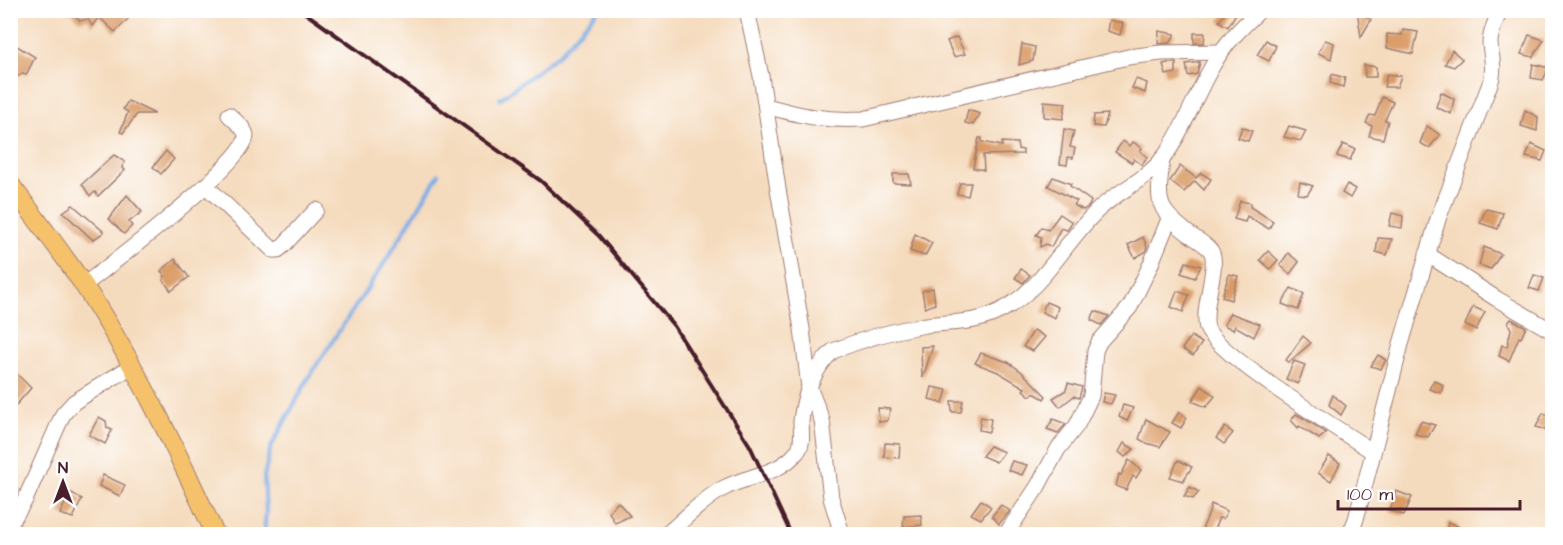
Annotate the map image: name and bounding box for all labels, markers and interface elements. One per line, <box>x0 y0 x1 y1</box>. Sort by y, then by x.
north arrow <box>33 452 93 512</box>
text: N <box>58 457 68 479</box>
scale bar <box>1338 473 1520 511</box>
text: 100 m <box>1347 482 1393 507</box>

